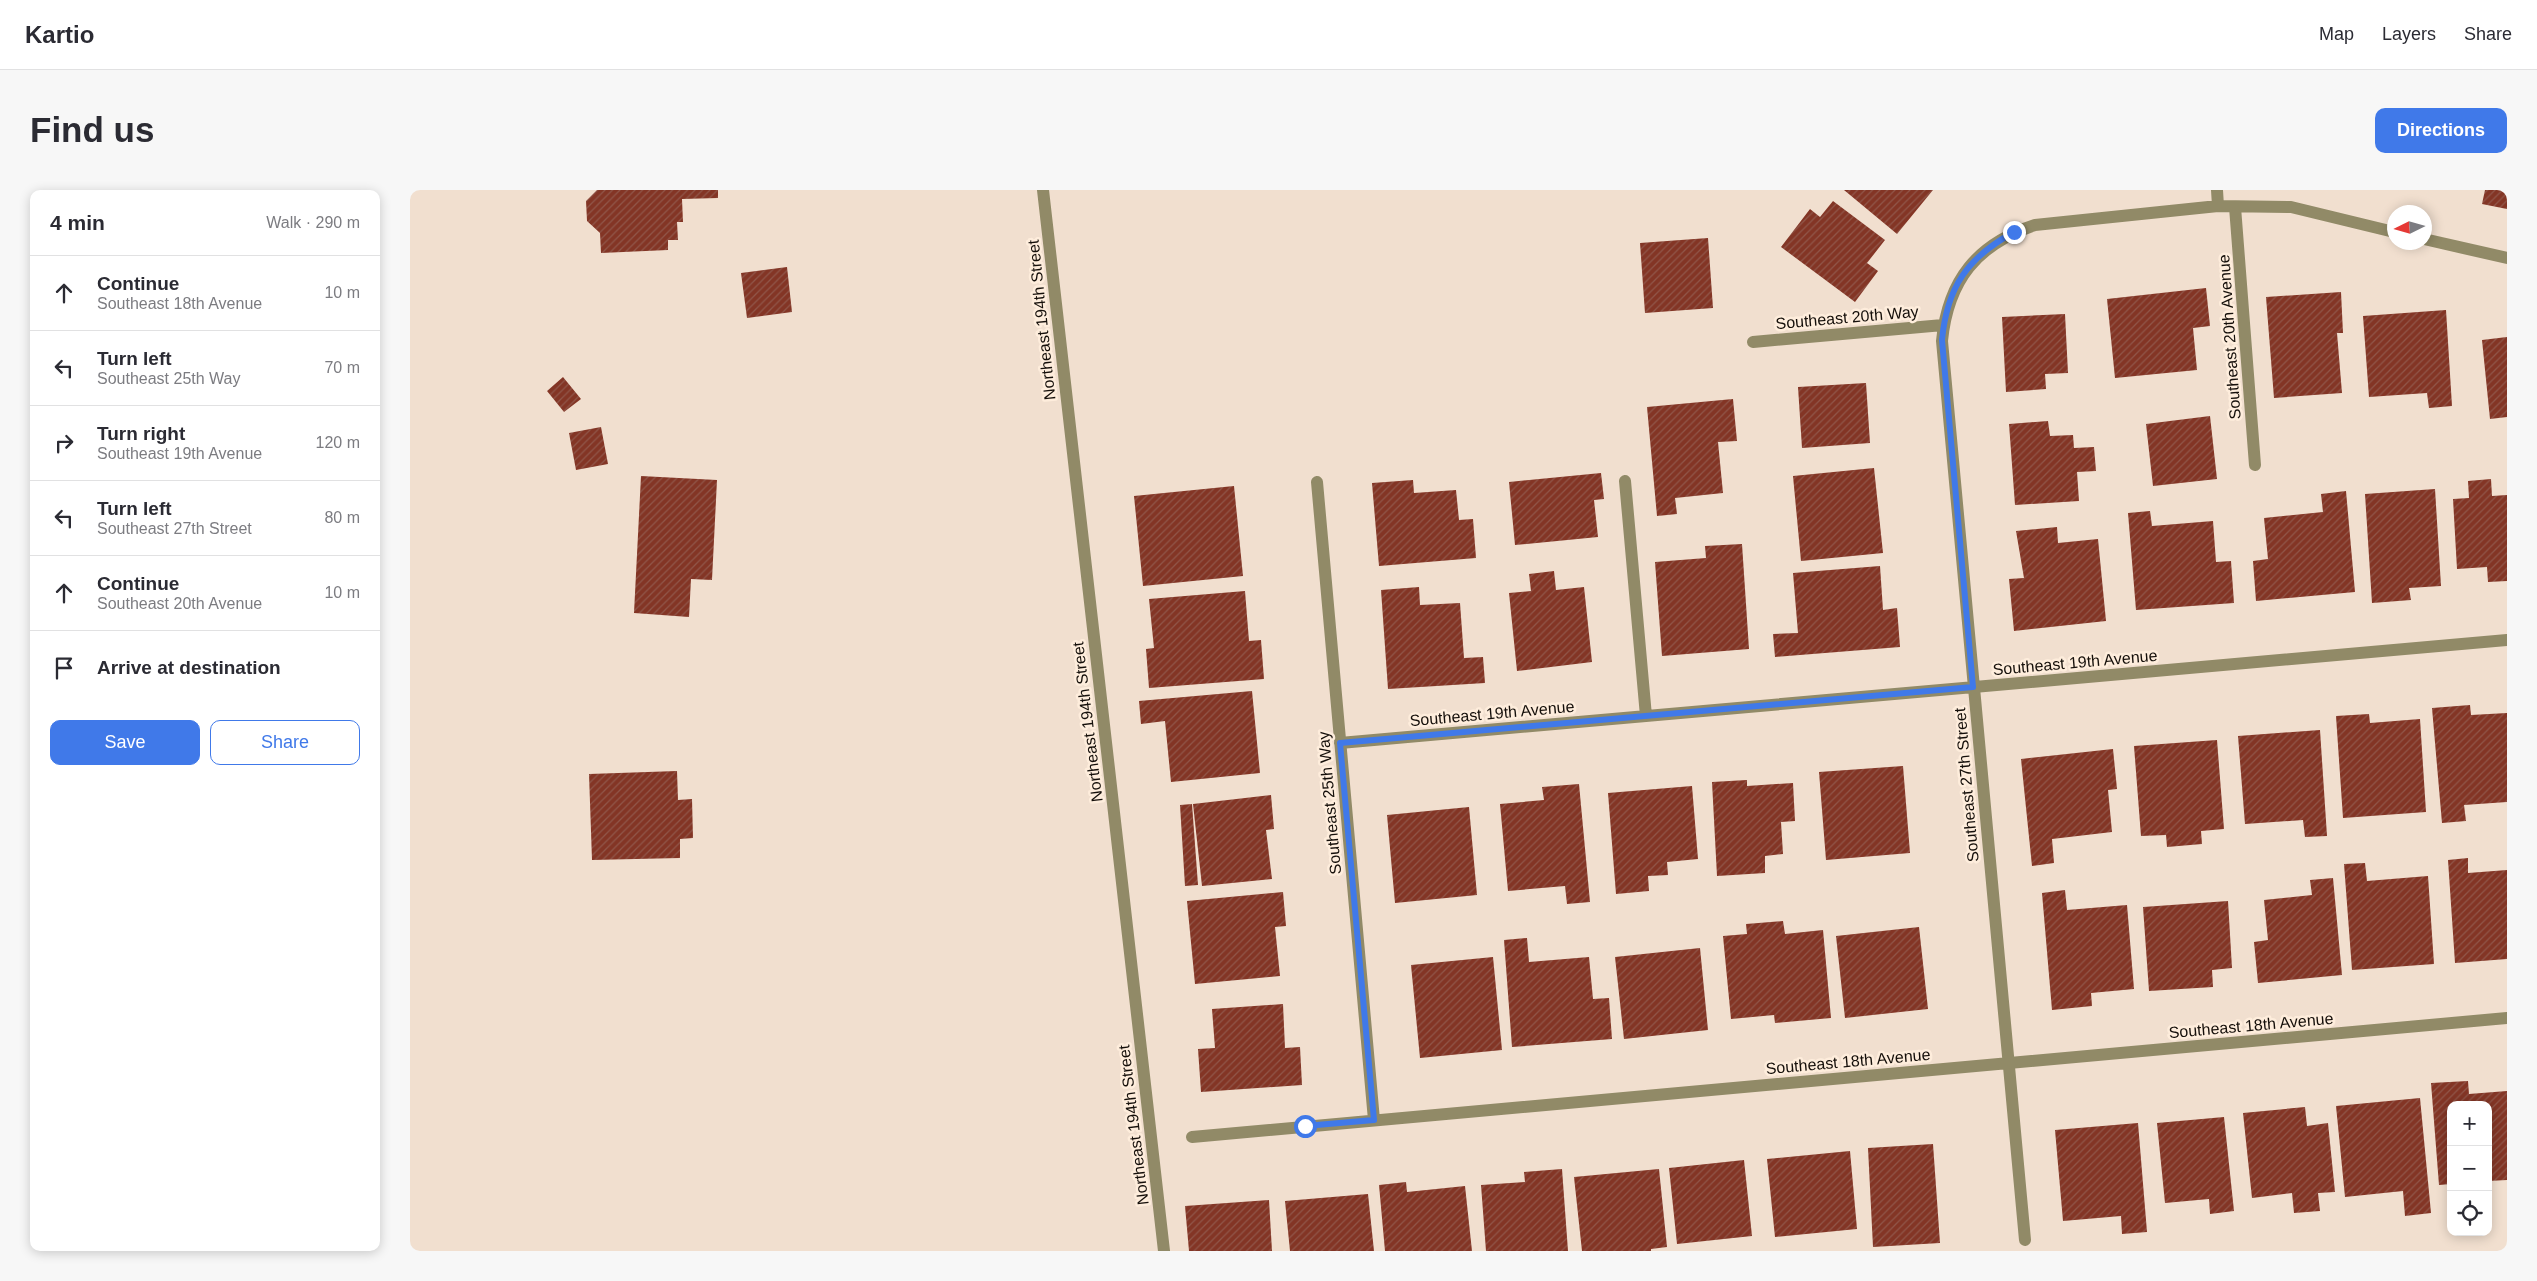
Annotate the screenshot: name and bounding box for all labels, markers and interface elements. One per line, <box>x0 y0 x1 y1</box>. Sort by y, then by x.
text: Kartio <box>25 21 94 48</box>
text: Map <box>2319 24 2354 44</box>
text: Layers <box>2382 24 2436 44</box>
text: Share <box>2464 24 2512 44</box>
button: Directions <box>2375 108 2507 153</box>
text: Find us <box>30 110 154 149</box>
north arrow <box>2387 205 2432 250</box>
text: 4 min <box>50 211 105 234</box>
text: Walk · 290 m <box>266 214 360 231</box>
route end <box>2003 221 2026 244</box>
street label: Northeast 194th Street <box>1025 238 1058 401</box>
street label: Southeast 20th Avenue <box>2215 254 2244 420</box>
text: Continue <box>97 273 179 294</box>
icon: ahead <box>50 279 78 307</box>
text: 10 m <box>324 284 360 301</box>
text: Southeast 18th Avenue <box>97 295 262 312</box>
street label: Southeast 20th Way <box>1775 303 1919 332</box>
text: Turn left <box>97 348 172 369</box>
icon: left <box>50 354 78 382</box>
text: 70 m <box>324 359 360 376</box>
text: Southeast 25th Way <box>97 370 241 387</box>
text: Turn right <box>97 423 185 444</box>
icon: right <box>50 429 78 457</box>
text: 120 m <box>316 434 360 451</box>
text: Southeast 19th Avenue <box>97 445 262 462</box>
text: Turn left <box>97 498 172 519</box>
icon: left <box>50 504 78 532</box>
text: 80 m <box>324 509 360 526</box>
text: Southeast 27th Street <box>97 520 252 537</box>
text: Continue <box>97 573 179 594</box>
icon: ahead <box>50 579 78 607</box>
text: 10 m <box>324 584 360 601</box>
text: Southeast 20th Avenue <box>97 595 262 612</box>
street label: Northeast 194th Street <box>1069 640 1106 803</box>
street label: Southeast 19th Avenue <box>1992 647 2158 678</box>
icon: arrive <box>50 654 78 682</box>
text: Arrive at destination <box>97 657 281 678</box>
street label: Southeast 19th Avenue <box>1409 698 1575 729</box>
street label: Southeast 27th Street <box>1951 707 1982 863</box>
button: Save <box>50 720 200 765</box>
button: Share <box>210 720 360 765</box>
street label: Southeast 25th Way <box>1315 731 1344 875</box>
street label: Southeast 18th Avenue <box>2168 1010 2334 1041</box>
street label: Northeast 194th Street <box>1115 1043 1152 1206</box>
street label: Southeast 18th Avenue <box>1765 1046 1931 1077</box>
map controls <box>2447 1101 2492 1236</box>
button: + <box>2447 1101 2492 1146</box>
route start <box>1294 1115 1317 1138</box>
button: − <box>2447 1146 2492 1191</box>
button: locate <box>2447 1191 2492 1236</box>

